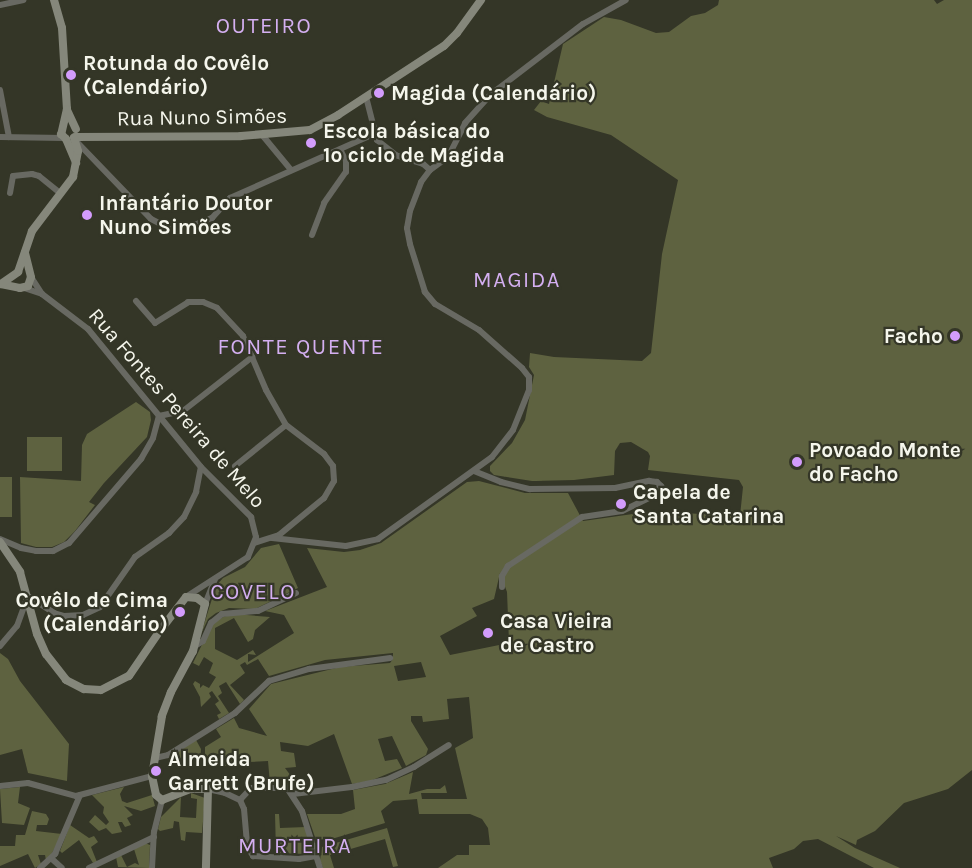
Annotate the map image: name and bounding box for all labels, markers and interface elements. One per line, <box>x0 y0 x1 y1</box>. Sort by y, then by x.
district label: OUTEIRO <box>216 14 312 40</box>
place label: Rotunda do Covêlo (Calendário) <box>83 50 269 100</box>
marker: Rotunda do Covêlo (Calendário) <box>64 68 78 82</box>
place label: Magida (Calendário) <box>391 80 596 106</box>
marker: Magida (Calendário) <box>372 86 386 100</box>
street label: Rua Nuno Simões <box>117 103 287 131</box>
place label: Escola básica do 1º ciclo de Magida <box>323 118 505 168</box>
marker: Escola básica do 1º ciclo de Magida <box>304 136 318 150</box>
place label: Infantário Doutor Nuno Simões <box>99 190 272 240</box>
marker: Infantário Doutor Nuno Simões <box>80 208 94 222</box>
district label: MAGIDA <box>473 268 561 294</box>
street label: Rua Fontes Pereira de Melo <box>83 303 271 513</box>
place label: Facho <box>884 323 943 349</box>
marker: Facho <box>948 329 962 343</box>
district label: FONTE QUENTE <box>218 335 384 361</box>
place label: Povoado Monte do Facho <box>809 437 961 487</box>
marker: Povoado Monte do Facho <box>790 455 804 469</box>
place label: Capela de Santa Catarina <box>633 479 784 529</box>
marker: Capela de Santa Catarina <box>614 497 628 511</box>
district label: COVELO <box>210 580 296 606</box>
place label: Covêlo de Cima (Calendário) <box>15 587 168 637</box>
marker: Covêlo de Cima (Calendário) <box>173 605 187 619</box>
place label: Casa Vieira de Castro <box>500 608 612 658</box>
marker: Casa Vieira de Castro <box>481 626 495 640</box>
place label: Almeida Garrett (Brufe) <box>168 746 315 796</box>
marker: Almeida Garrett (Brufe) <box>149 764 163 778</box>
district label: MURTEIRA <box>238 834 352 860</box>

